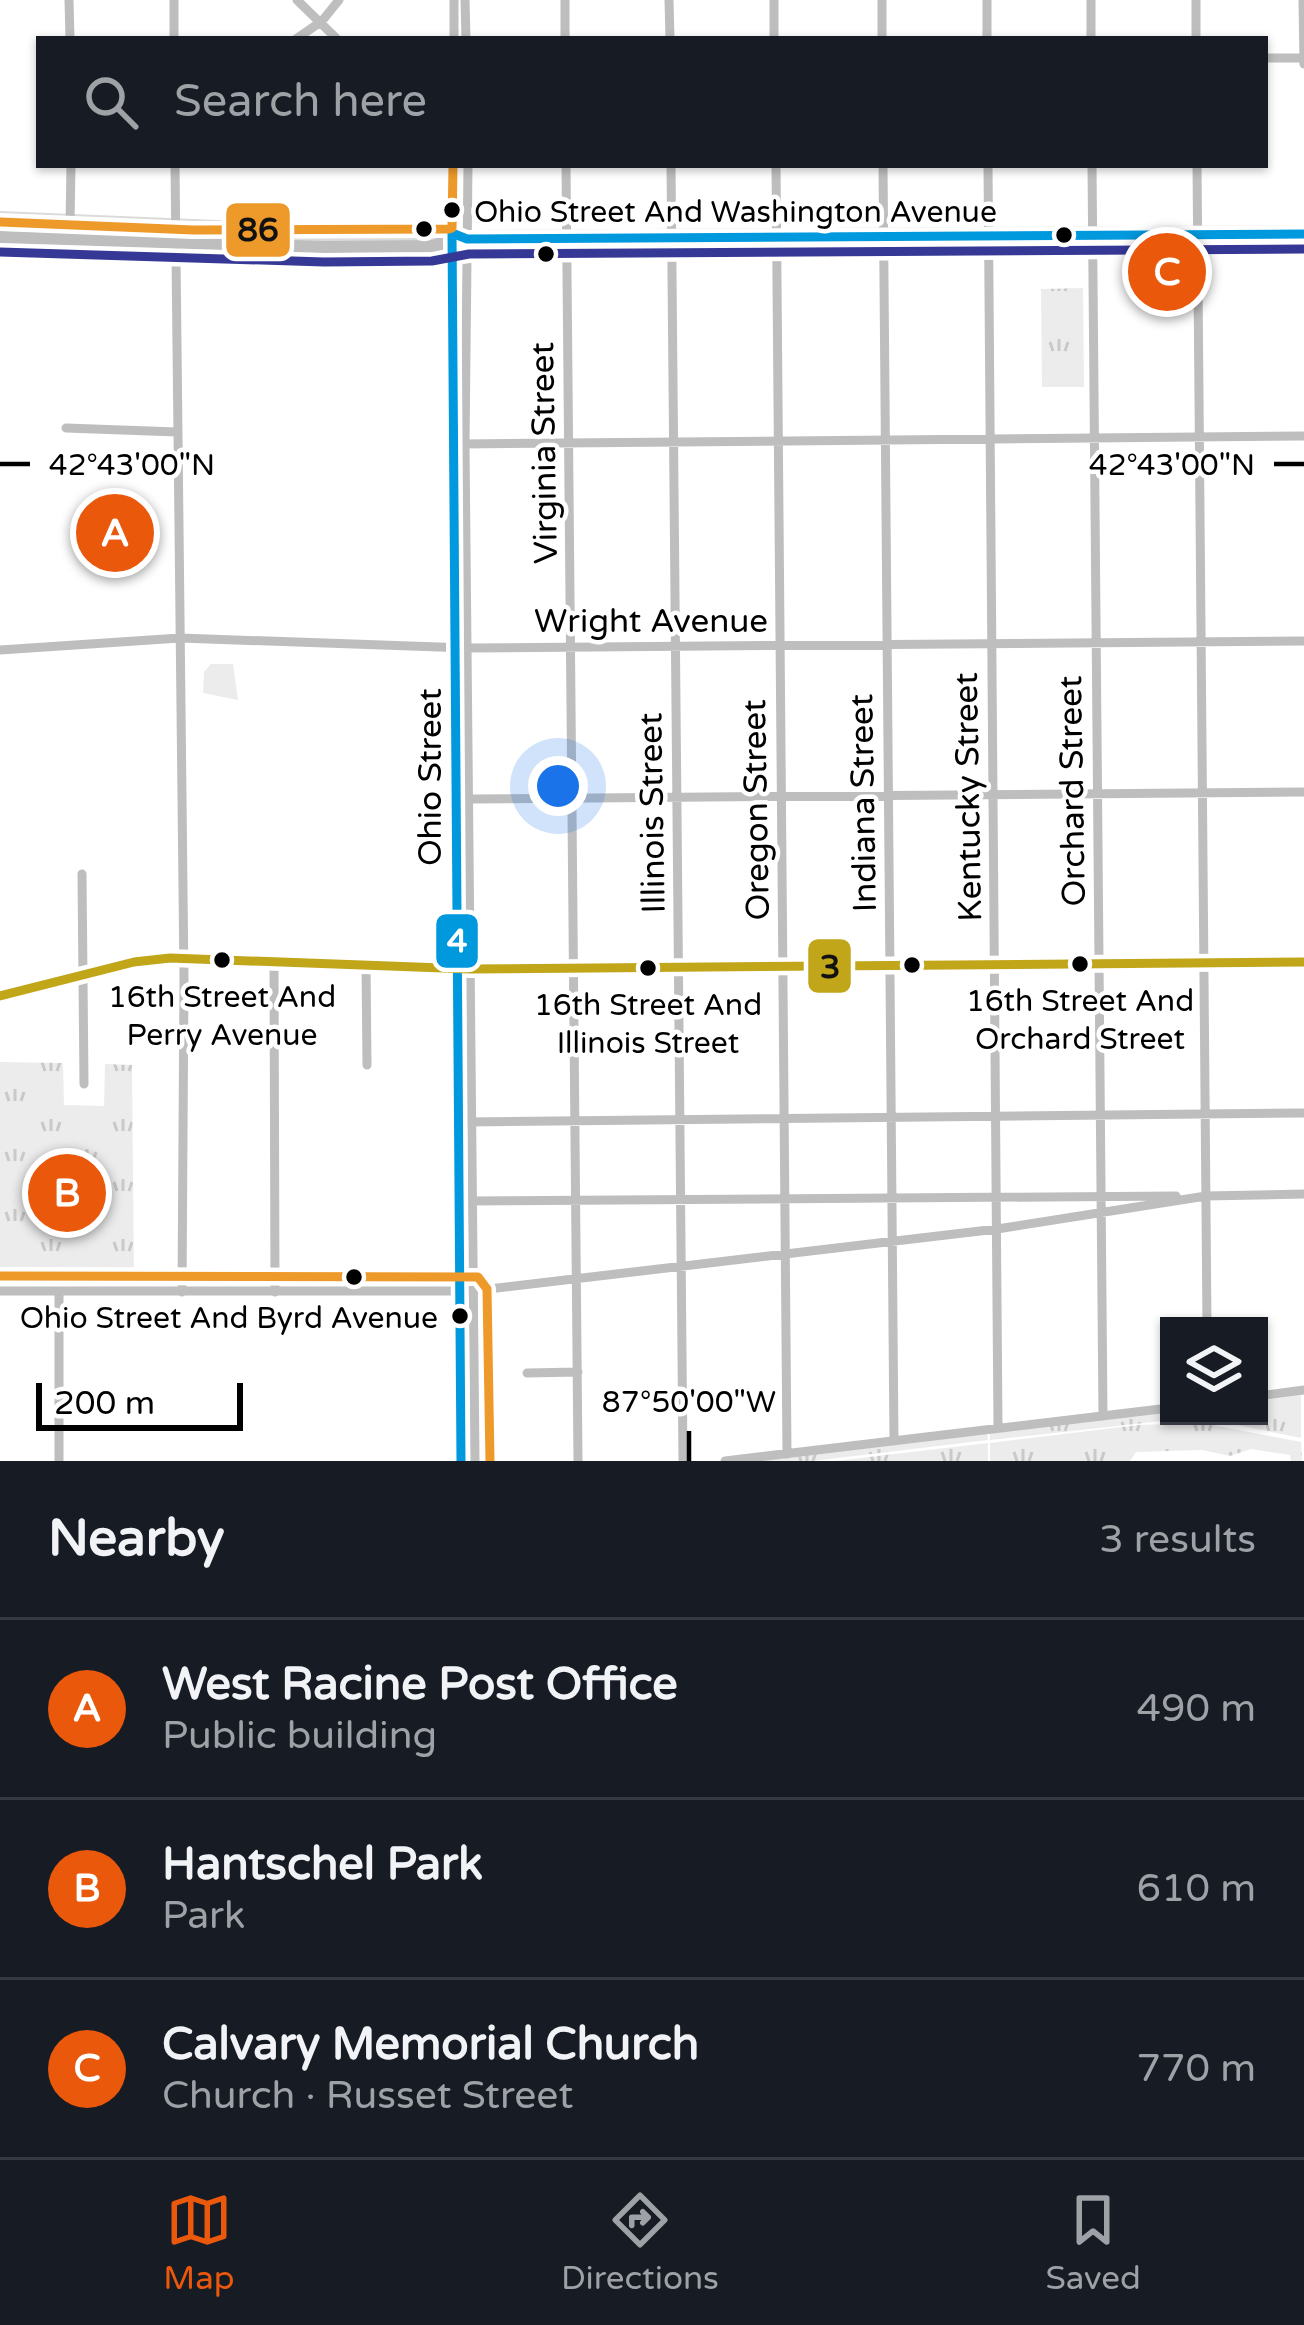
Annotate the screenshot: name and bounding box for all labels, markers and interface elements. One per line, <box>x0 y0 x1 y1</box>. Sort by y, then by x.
search box <box>36 36 1268 168</box>
icon: search <box>78 69 144 135</box>
text: Search here <box>174 75 427 129</box>
place label: Ohio Street And Washington Avenue <box>474 194 997 231</box>
marker: Ohio Street And Washington Avenue <box>441 199 463 221</box>
line badge: 86 <box>224 201 292 259</box>
text: 86 <box>237 211 279 250</box>
unlabelled marker <box>413 218 435 240</box>
unlabelled marker <box>1053 224 1075 246</box>
pin: C <box>1128 227 1206 317</box>
unlabelled marker <box>535 243 557 265</box>
street label: Virginia Street <box>523 342 566 564</box>
text: 42°43'00"N <box>49 447 215 484</box>
text: 42°43'00"N <box>1089 447 1255 484</box>
pin: A <box>76 488 154 578</box>
street label: Wright Avenue <box>534 602 768 641</box>
street label: Kentucky Street <box>947 672 990 922</box>
street label: Orchard Street <box>1051 675 1094 907</box>
street label: Ohio Street <box>411 688 450 866</box>
street label: Indiana Street <box>842 694 885 912</box>
street label: Oregon Street <box>735 699 778 921</box>
street label: Illinois Street <box>631 712 674 914</box>
your location <box>528 756 588 816</box>
line badge: 4 <box>434 912 480 970</box>
text: 4 <box>447 922 468 961</box>
line badge: 3 <box>806 937 853 995</box>
text: 3 <box>820 948 840 987</box>
marker: 16th Street And Perry Avenue <box>211 949 233 971</box>
marker: 16th Street And Orchard Street <box>1069 953 1091 975</box>
unlabelled marker <box>901 954 923 976</box>
marker: 16th Street And Illinois Street <box>637 957 659 979</box>
place label: 16th Street And Perry Avenue <box>108 979 336 1054</box>
place label: 16th Street And Orchard Street <box>966 983 1194 1058</box>
place label: 16th Street And Illinois Street <box>534 987 762 1062</box>
pin: B <box>28 1148 106 1238</box>
unlabelled marker <box>343 1266 365 1288</box>
place label: Ohio Street And Byrd Avenue <box>20 1300 438 1337</box>
marker: Ohio Street And Byrd Avenue <box>449 1305 471 1327</box>
map controls <box>1160 1317 1268 1425</box>
button: layers <box>1160 1317 1268 1425</box>
scale bar <box>36 1377 243 1430</box>
text: 200 m <box>54 1384 155 1423</box>
text: 87°50'00"W <box>602 1384 776 1421</box>
text: Nearby <box>48 1508 225 1570</box>
text: 3 results <box>1099 1516 1256 1563</box>
text: West Racine Post Office <box>162 1658 678 1712</box>
text: A <box>72 1685 102 1732</box>
text: 490 m <box>1137 1685 1256 1732</box>
text: Public building <box>162 1712 437 1759</box>
text: Hantschel Park <box>162 1838 483 1892</box>
text: B <box>73 1865 101 1912</box>
text: 610 m <box>1137 1865 1256 1912</box>
text: Park <box>162 1892 245 1939</box>
text: Calvary Memorial Church <box>162 2018 699 2072</box>
text: C <box>73 2045 101 2092</box>
text: 770 m <box>1137 2045 1256 2092</box>
text: Church · Russet Street <box>162 2072 573 2119</box>
tab: Map <box>163 2187 235 2298</box>
tab: Directions <box>561 2187 719 2298</box>
tab: Saved <box>1045 2187 1141 2298</box>

